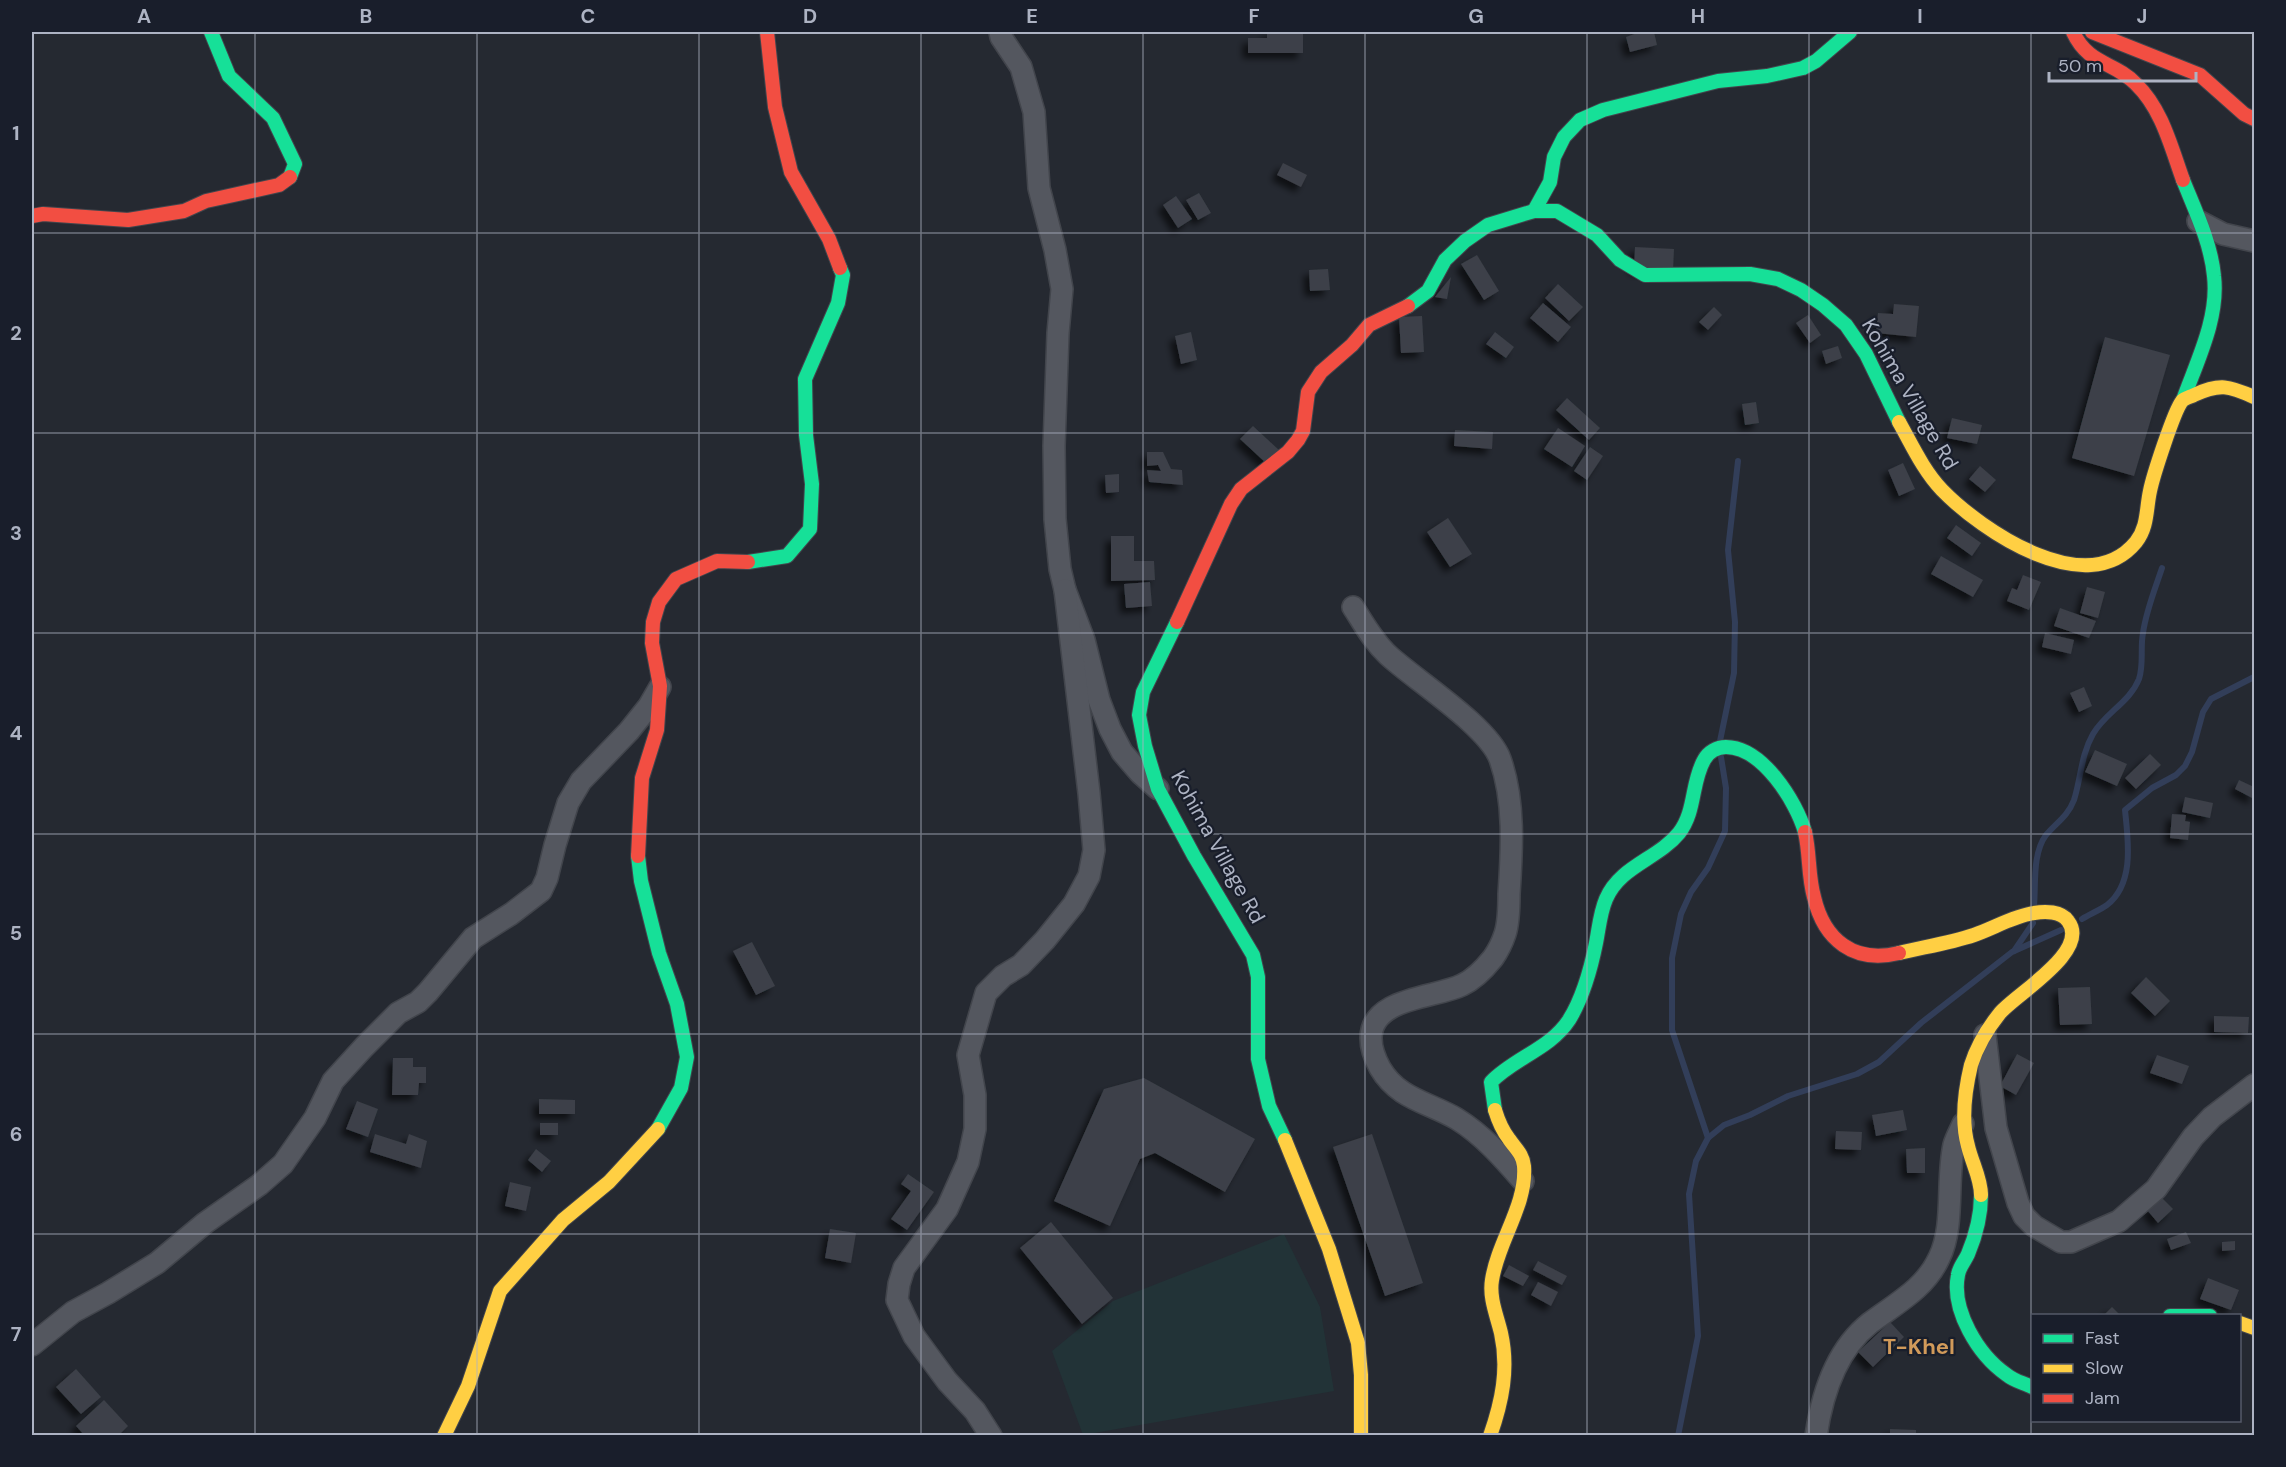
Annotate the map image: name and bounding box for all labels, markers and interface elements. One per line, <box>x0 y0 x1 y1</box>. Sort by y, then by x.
text: A <box>137 3 151 29</box>
text: B <box>360 3 372 29</box>
text: C <box>581 3 595 29</box>
text: D <box>803 3 817 29</box>
text: E <box>1026 3 1038 29</box>
text: F <box>1248 3 1260 29</box>
text: G <box>1468 3 1484 29</box>
text: H <box>1691 3 1705 29</box>
text: I <box>1917 3 1923 29</box>
text: J <box>2137 3 2147 29</box>
scale bar <box>2049 45 2196 83</box>
text: 50 m <box>2058 54 2102 78</box>
text: 1 <box>12 120 20 146</box>
street label: Kohima Village Rd <box>1855 313 1965 475</box>
text: 2 <box>10 320 22 346</box>
text: 3 <box>10 520 22 546</box>
text: 4 <box>10 720 23 746</box>
street label: Kohima Village Rd <box>1164 766 1272 928</box>
text: 5 <box>10 920 22 946</box>
text: 6 <box>10 1121 22 1147</box>
legend <box>2031 1314 2241 1422</box>
text: 7 <box>11 1321 22 1347</box>
text: Fast <box>2085 1326 2120 1350</box>
district label: T-Khel <box>1883 1332 1955 1361</box>
text: Slow <box>2085 1356 2124 1380</box>
text: Jam <box>2085 1386 2120 1410</box>

